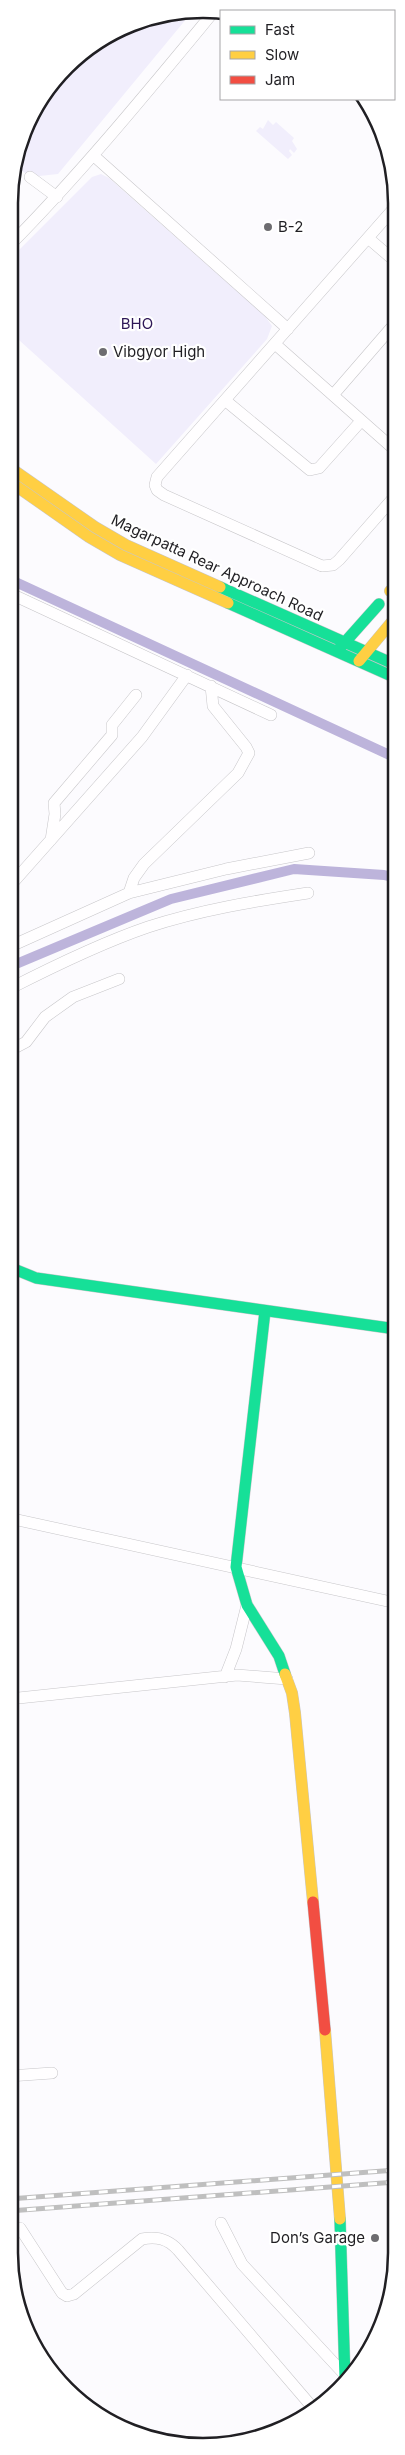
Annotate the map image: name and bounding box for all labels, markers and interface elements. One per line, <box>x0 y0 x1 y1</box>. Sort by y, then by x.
legend <box>220 10 395 100</box>
text: Fast <box>265 20 295 39</box>
text: Slow <box>265 45 299 64</box>
text: Jam <box>265 70 295 89</box>
place label: B-2 <box>278 217 303 236</box>
marker: B-2 <box>262 221 274 233</box>
park label: BHO <box>121 314 153 333</box>
place label: Vibgyor High <box>113 342 205 361</box>
marker: Vibgyor High <box>97 346 109 358</box>
street label: Magarpatta Rear Approach Road <box>108 510 326 625</box>
place label: Don’s Garage <box>270 2228 365 2247</box>
marker: Don’s Garage <box>369 2232 381 2244</box>

